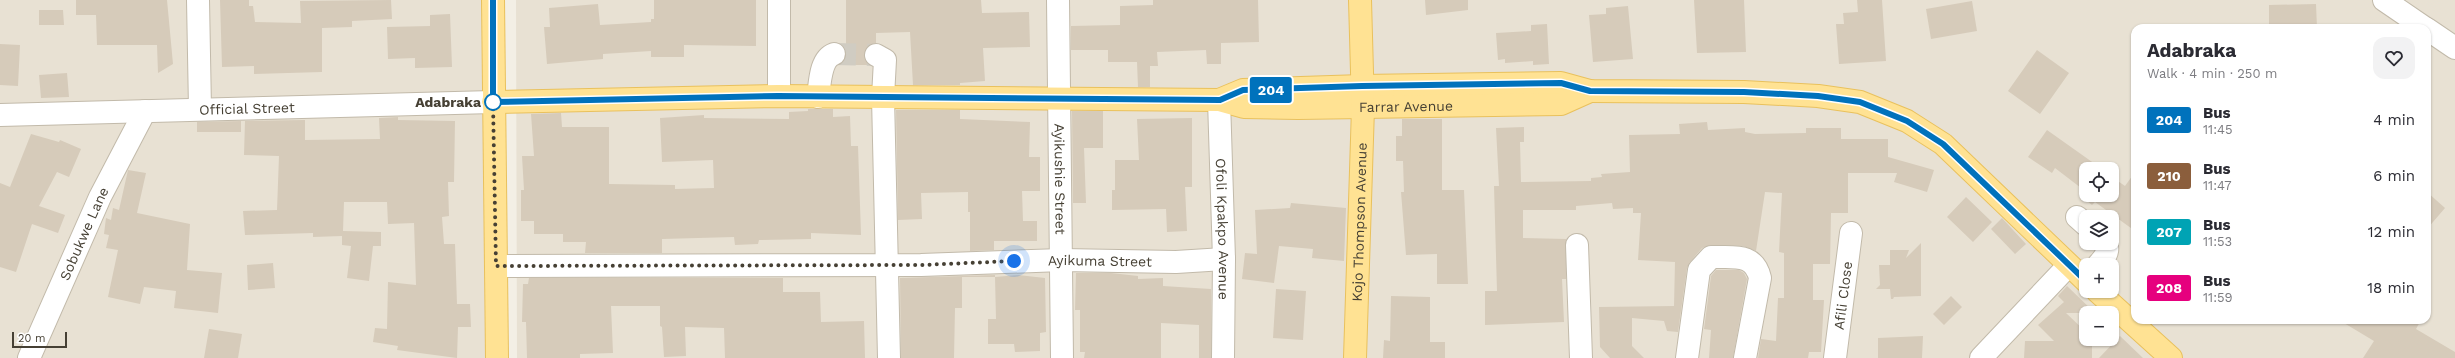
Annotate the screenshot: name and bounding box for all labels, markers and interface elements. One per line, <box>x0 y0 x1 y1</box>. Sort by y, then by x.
button: heart <box>2373 37 2415 79</box>
text: Adabraka <box>2147 39 2236 62</box>
text: Walk · 4 min · 250 m <box>2147 66 2277 81</box>
line badge: 204 <box>1248 77 1294 103</box>
text: 204 <box>1258 82 1284 98</box>
marker: Adabraka <box>484 93 502 111</box>
place label: Adabraka <box>415 94 482 110</box>
street label: Farrar Avenue <box>1359 98 1453 115</box>
street label: Official Street <box>199 99 295 118</box>
text: Bus <box>2203 104 2231 122</box>
text: 4 min <box>2373 111 2415 129</box>
text: 204 <box>2156 112 2182 128</box>
text: 11:45 <box>2203 122 2233 137</box>
street label: Ayikushie Street <box>1051 123 1069 235</box>
street label: Kojo Thompson Avenue <box>1349 142 1370 302</box>
street label: Ofoli Kpakpo Avenue <box>1213 158 1232 300</box>
text: Bus <box>2203 160 2231 178</box>
map controls <box>2079 162 2119 346</box>
button: locate <box>2079 162 2119 202</box>
text: 6 min <box>2373 167 2415 185</box>
text: 210 <box>2157 168 2181 184</box>
text: 11:47 <box>2203 178 2232 193</box>
street label: Sobukwe Lane <box>56 184 112 283</box>
button: layers <box>2079 210 2119 250</box>
text: Bus <box>2203 216 2231 234</box>
text: 12 min <box>2368 223 2415 241</box>
text: 207 <box>2156 224 2182 240</box>
text: 11:53 <box>2203 234 2232 249</box>
your location <box>1004 251 1024 271</box>
street label: Ayikuma Street <box>1048 252 1152 270</box>
button: + <box>2079 258 2119 298</box>
street label: Afili Close <box>1831 260 1855 331</box>
text: Bus <box>2203 272 2231 290</box>
text: 18 min <box>2367 279 2415 297</box>
text: 208 <box>2156 280 2182 296</box>
text: 11:59 <box>2203 290 2233 305</box>
button: − <box>2079 306 2119 346</box>
scale bar <box>12 330 67 349</box>
text: 20 m <box>18 332 46 345</box>

